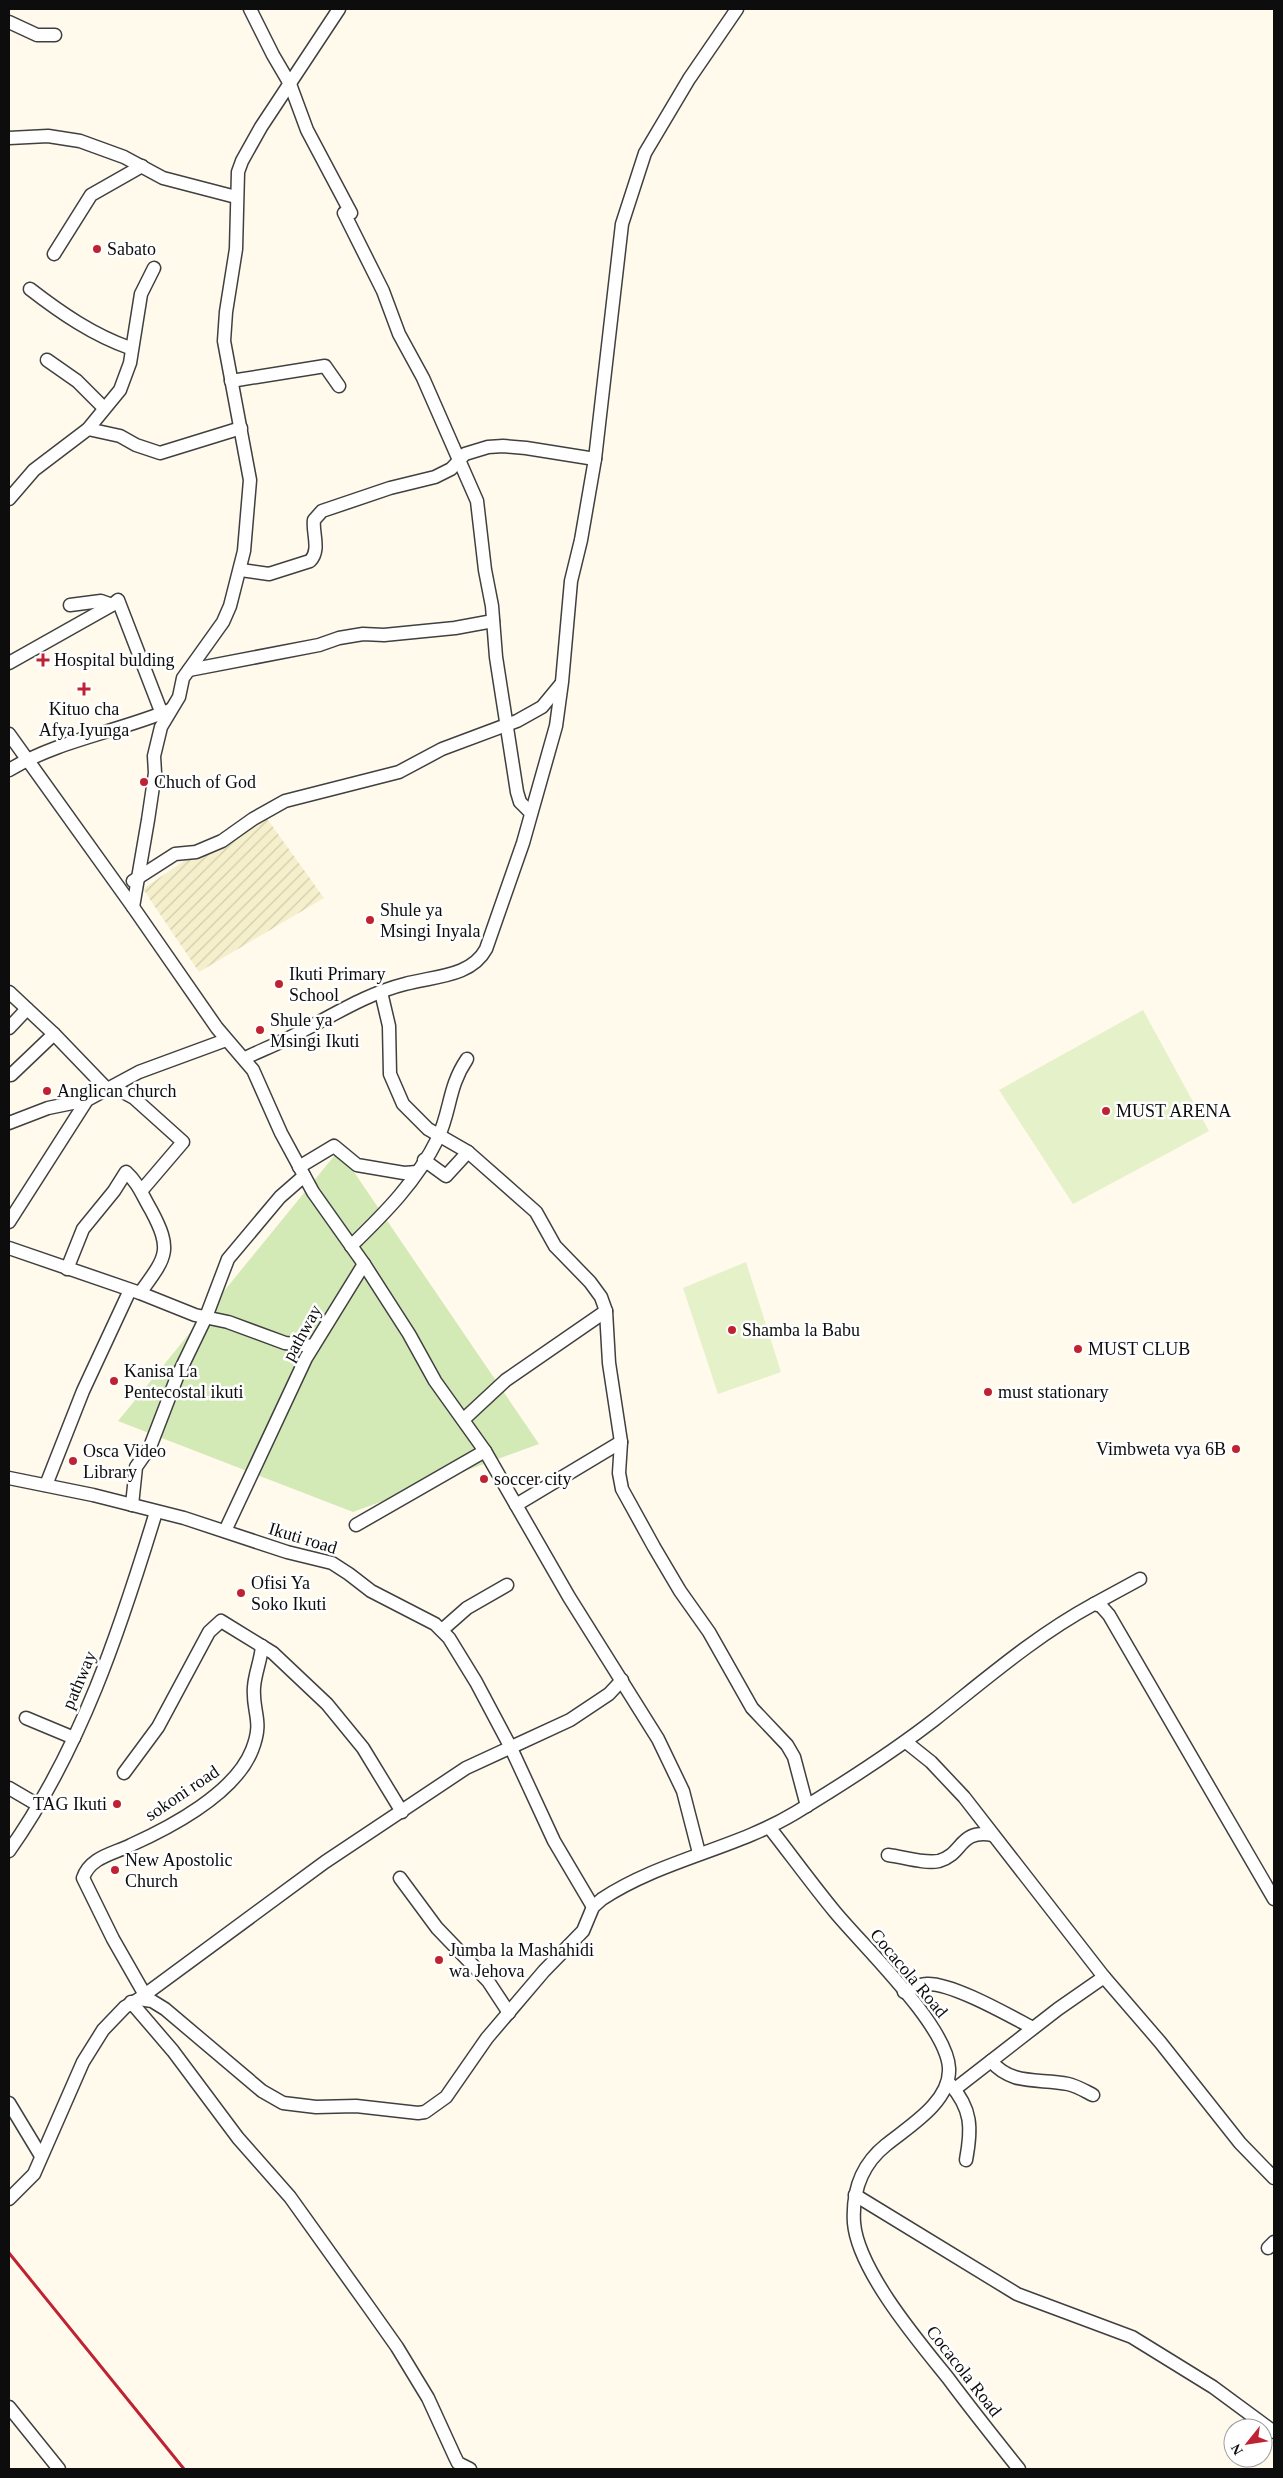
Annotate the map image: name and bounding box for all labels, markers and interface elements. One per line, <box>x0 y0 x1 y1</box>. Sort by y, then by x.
place label: Sabato <box>107 239 156 259</box>
marker: Sabato <box>91 243 103 255</box>
place label: Hospital bulding <box>54 650 175 670</box>
marker: Hospital bulding <box>36 653 50 667</box>
marker: Kituo cha Afya Iyunga <box>77 682 91 696</box>
place label: Kituo cha Afya Iyunga <box>39 699 129 740</box>
place label: Chuch of God <box>154 772 256 792</box>
marker: Chuch of God <box>138 776 150 788</box>
place label: Shule ya Msingi Inyala <box>380 900 481 941</box>
marker: Shule ya Msingi Inyala <box>364 914 376 926</box>
place label: Ikuti Primary School <box>289 964 386 1005</box>
marker: Ikuti Primary School <box>273 978 285 990</box>
place label: Shule ya Msingi Ikuti <box>270 1010 360 1051</box>
marker: Shule ya Msingi Ikuti <box>254 1024 266 1036</box>
place label: Anglican church <box>57 1081 176 1101</box>
marker: Anglican church <box>41 1085 53 1097</box>
place label: MUST ARENA <box>1116 1101 1231 1121</box>
marker: MUST ARENA <box>1100 1105 1112 1117</box>
street label: pathway <box>278 1301 326 1365</box>
place label: Shamba la Babu <box>742 1320 860 1340</box>
marker: Shamba la Babu <box>726 1324 738 1336</box>
place label: MUST CLUB <box>1088 1339 1190 1359</box>
marker: MUST CLUB <box>1072 1343 1084 1355</box>
place label: Kanisa La Pentecostal ikuti <box>124 1361 243 1402</box>
marker: Kanisa La Pentecostal ikuti <box>108 1375 120 1387</box>
place label: must stationary <box>998 1382 1109 1402</box>
marker: must stationary <box>982 1386 994 1398</box>
place label: Vimbweta vya 6B <box>1096 1439 1226 1459</box>
place label: Osca Video Library <box>83 1441 166 1482</box>
marker: Vimbweta vya 6B <box>1230 1443 1242 1455</box>
marker: Osca Video Library <box>67 1455 79 1467</box>
place label: soccer city <box>494 1469 571 1489</box>
marker: soccer city <box>478 1473 490 1485</box>
street label: Ikuti road <box>266 1518 340 1558</box>
place label: Ofisi Ya Soko Ikuti <box>251 1573 327 1614</box>
marker: Ofisi Ya Soko Ikuti <box>235 1587 247 1599</box>
street label: pathway <box>58 1648 100 1712</box>
street label: sokoni road <box>141 1761 223 1825</box>
place label: TAG Ikuti <box>33 1794 107 1814</box>
marker: TAG Ikuti <box>111 1798 123 1810</box>
place label: New Apostolic Church <box>125 1850 233 1891</box>
marker: New Apostolic Church <box>109 1864 121 1876</box>
street label: Cocacola Road <box>866 1925 952 2021</box>
place label: Jumba la Mashahidi wa Jehova <box>449 1940 594 1981</box>
marker: Jumba la Mashahidi wa Jehova <box>433 1954 445 1966</box>
street label: Cocacola Road <box>922 2322 1006 2420</box>
north arrow <box>1223 2418 1273 2468</box>
text: N <box>1228 2441 1246 2457</box>

